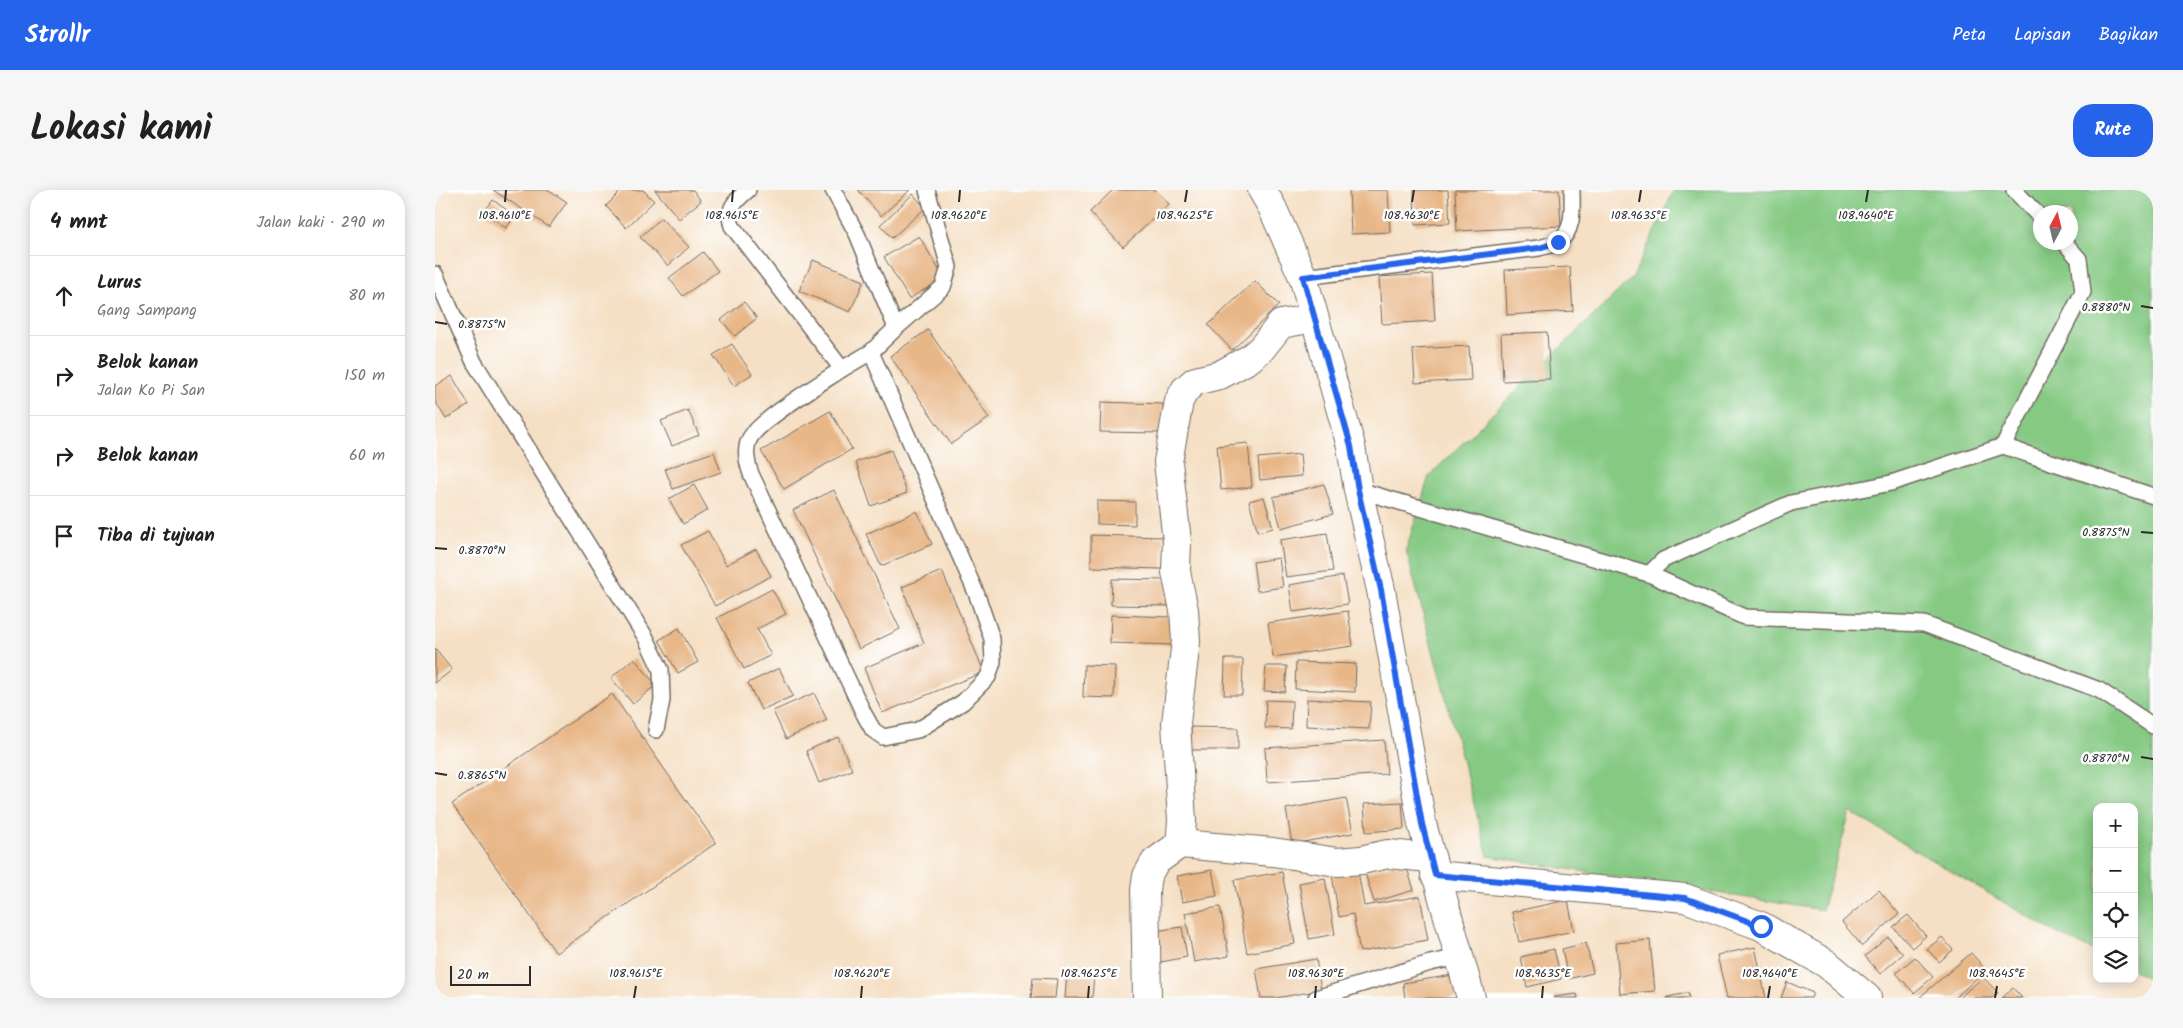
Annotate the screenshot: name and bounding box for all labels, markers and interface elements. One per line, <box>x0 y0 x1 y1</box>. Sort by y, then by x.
text: Strollr <box>25 16 90 55</box>
text: Peta <box>1953 21 1986 50</box>
text: Lapisan <box>2014 21 2071 50</box>
text: Bagikan <box>2099 21 2158 50</box>
text: Lokasi kami <box>30 102 212 158</box>
button: Rute <box>2073 104 2153 157</box>
north arrow <box>2033 205 2078 250</box>
text: 4 mnt <box>50 206 108 239</box>
text: 108.9610°E <box>478 206 533 225</box>
text: 108.9615°E <box>705 206 760 225</box>
text: 108.9620°E <box>931 206 988 225</box>
text: 108.9625°E <box>1157 206 1214 225</box>
text: 108.9630°E <box>1384 206 1441 225</box>
text: 108.9635°E <box>1611 206 1668 225</box>
text: 108.9640°E <box>1838 206 1895 225</box>
text: Jalan kaki · 290 m <box>256 210 385 235</box>
route end <box>1547 231 1570 254</box>
text: Lurus <box>97 268 142 298</box>
icon: ahead <box>50 282 78 310</box>
text: 80 m <box>348 283 385 308</box>
text: Gang Sampang <box>97 298 197 323</box>
text: 0.8880°N <box>2082 298 2130 317</box>
text: 0.8875°N <box>458 315 506 334</box>
text: Belok kanan <box>97 348 198 378</box>
icon: right <box>50 362 78 390</box>
text: 150 m <box>344 363 385 388</box>
text: Jalan Ko Pi San <box>97 378 205 403</box>
text: Belok kanan <box>97 441 198 471</box>
icon: right <box>50 442 78 470</box>
text: 60 m <box>349 443 385 468</box>
text: Tiba di tujuan <box>97 521 215 551</box>
icon: arrive <box>50 522 78 550</box>
text: 0.8875°N <box>2082 523 2130 542</box>
text: 0.8870°N <box>458 541 506 560</box>
text: 0.8870°N <box>2082 749 2130 768</box>
text: 0.8865°N <box>458 766 506 785</box>
map controls <box>2093 803 2138 983</box>
button: + <box>2093 803 2138 848</box>
button: − <box>2093 848 2138 893</box>
button: locate <box>2093 893 2138 938</box>
route start <box>1750 915 1773 938</box>
button: layers <box>2093 938 2138 983</box>
scale bar <box>450 963 531 986</box>
text: 20 m <box>457 964 489 986</box>
text: 108.9615°E <box>609 964 664 983</box>
text: 108.9620°E <box>834 964 891 983</box>
text: 108.9625°E <box>1061 964 1118 983</box>
text: 108.9630°E <box>1288 964 1345 983</box>
text: 108.9635°E <box>1515 964 1572 983</box>
text: 108.9640°E <box>1742 964 1799 983</box>
text: 108.9645°E <box>1969 964 2026 983</box>

